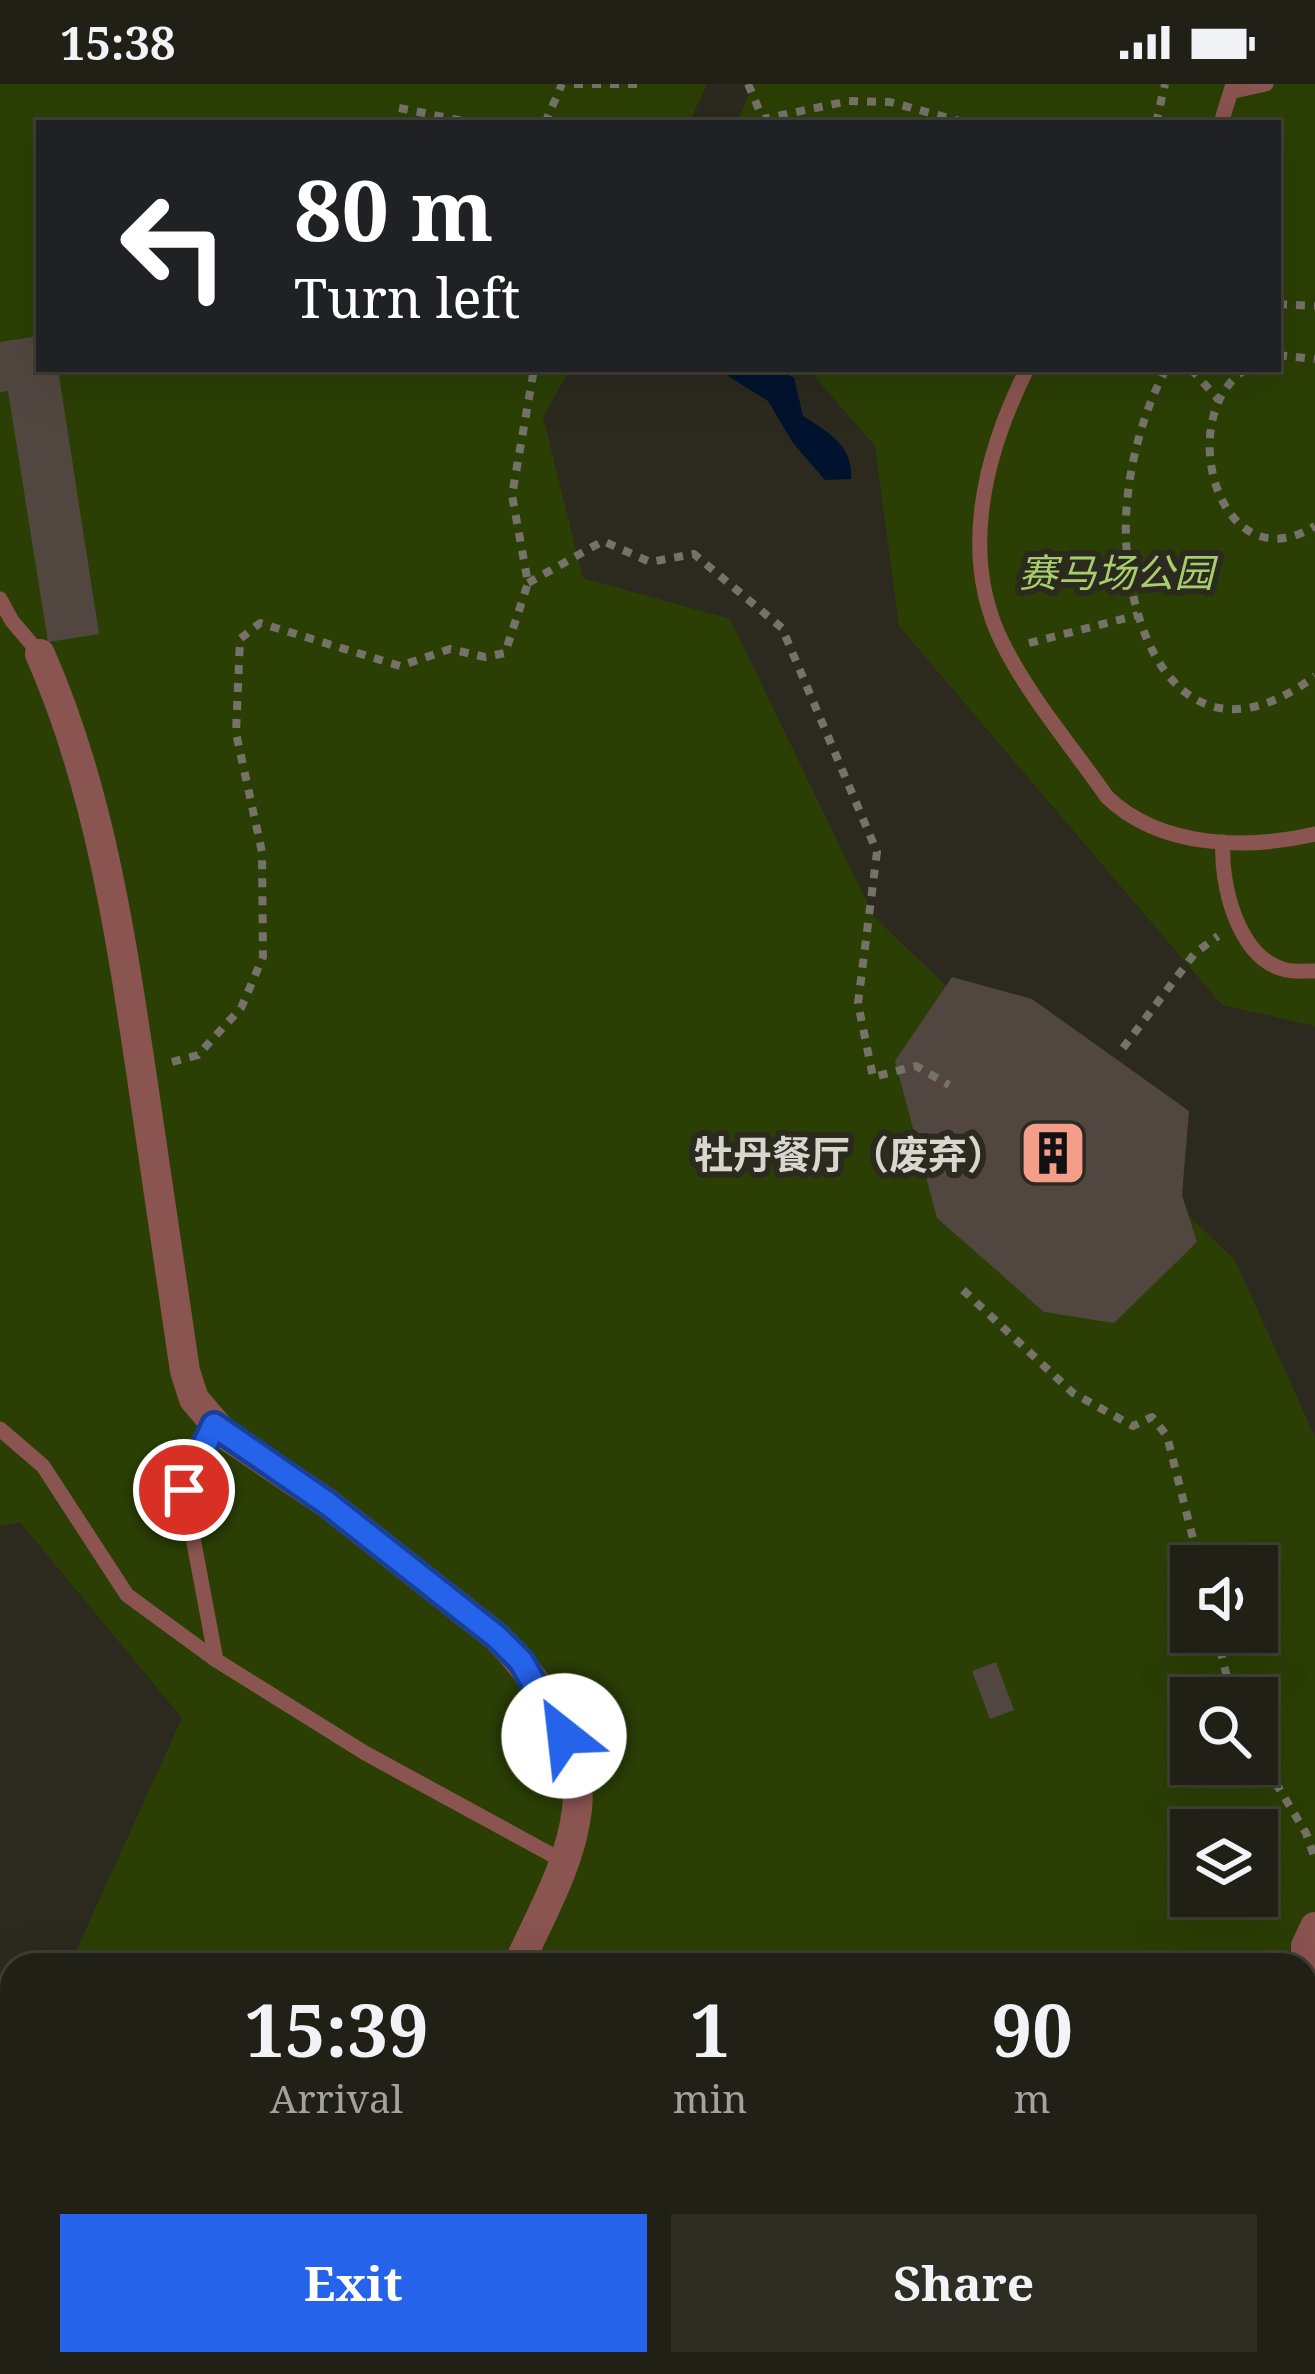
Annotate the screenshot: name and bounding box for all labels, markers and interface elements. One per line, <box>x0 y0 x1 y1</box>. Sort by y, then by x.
text: 15:38 <box>60 12 175 73</box>
text: 80 m <box>294 151 494 266</box>
icon: left <box>96 168 252 324</box>
text: Turn left <box>294 260 520 334</box>
park label: 赛马场公园 <box>1018 545 1218 598</box>
building icon: 牡丹餐厅（废弃） <box>1018 1118 1088 1188</box>
place label: 牡丹餐厅（废弃） <box>694 1127 1006 1180</box>
pin <box>133 1439 235 1541</box>
icon: arrive <box>151 1457 217 1523</box>
map controls <box>1170 1545 1278 1917</box>
button: sound <box>1170 1545 1278 1653</box>
position arrow <box>501 1673 627 1799</box>
button: search <box>1170 1677 1278 1785</box>
button: layers <box>1170 1809 1278 1917</box>
text: 15:39 <box>244 1980 429 2078</box>
text: 1 <box>690 1980 730 2078</box>
text: 90 <box>991 1980 1073 2078</box>
text: Arrival <box>270 2071 403 2124</box>
text: min <box>673 2071 747 2124</box>
text: m <box>1014 2071 1051 2124</box>
button: Exit <box>60 2214 647 2352</box>
button: Share <box>671 2214 1257 2352</box>

